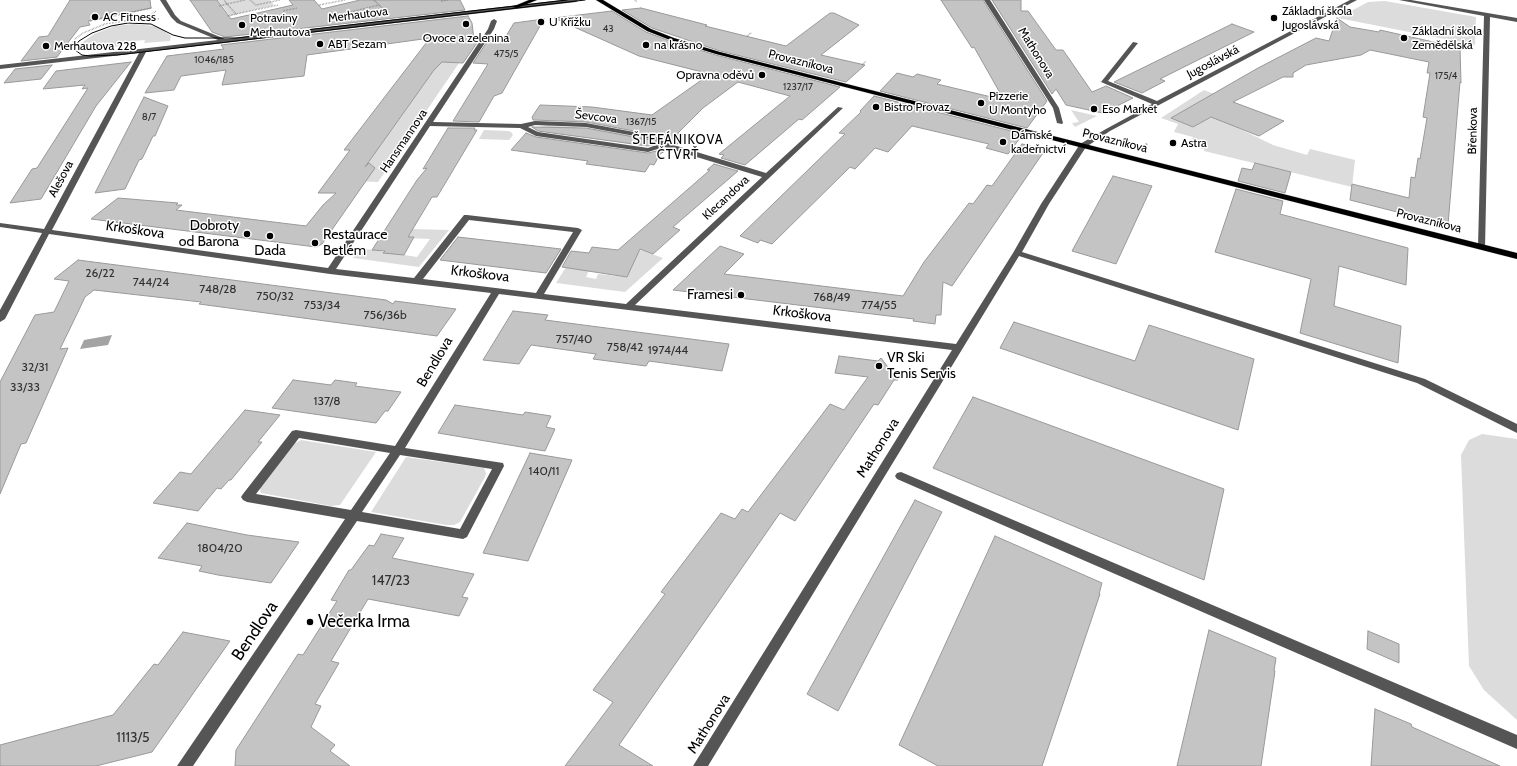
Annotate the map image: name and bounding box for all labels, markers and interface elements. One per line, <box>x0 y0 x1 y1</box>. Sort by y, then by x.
street label: Merhautova <box>327 4 389 26</box>
place label: Základní škola Jugoslávská <box>1282 4 1352 32</box>
place label: AC Fitness <box>103 10 156 24</box>
place label: Potraviny Merhautova <box>250 11 310 39</box>
marker: AC Fitness <box>90 12 100 22</box>
marker: Základní škola Jugoslávská <box>1269 13 1279 23</box>
place label: U Křížku <box>549 15 591 29</box>
marker: U Křížku <box>536 17 546 27</box>
marker: Ovoce a zelenina <box>461 19 471 29</box>
marker: Potraviny Merhautova <box>237 20 247 30</box>
house number: 43 <box>602 23 614 35</box>
place label: Základní škola Zemědělská <box>1412 24 1482 52</box>
street label: Mathonova <box>1015 25 1057 81</box>
place label: Ovoce a zelenina <box>423 31 509 45</box>
marker: Základní škola Zemědělská <box>1399 33 1409 43</box>
place label: ABT Sezam <box>328 37 386 51</box>
place label: na krásno <box>654 38 702 52</box>
place label: Merhautova 228 <box>54 39 137 53</box>
marker: ABT Sezam <box>315 39 325 49</box>
marker: na krásno <box>641 40 651 50</box>
marker: Merhautova 228 <box>41 41 51 51</box>
street label: Jugoslávská <box>1184 42 1242 82</box>
street label: Provazníkova <box>767 47 835 77</box>
house number: 475/5 <box>494 48 518 60</box>
house number: 1046/185 <box>194 54 234 66</box>
place label: Opravna oděvů <box>676 68 754 82</box>
marker: Opravna oděvů <box>757 70 767 80</box>
house number: 175/4 <box>1435 70 1457 82</box>
house number: 1237/17 <box>783 81 813 93</box>
place label: Pizzerie U Montyho <box>989 89 1046 117</box>
marker: Pizzerie U Montyho <box>976 98 986 108</box>
place label: Bistro Provaz <box>884 100 950 114</box>
marker: Bistro Provaz <box>871 102 881 112</box>
place label: Eso Market <box>1102 102 1157 116</box>
marker: Eso Market <box>1089 104 1099 114</box>
street label: Hansmannova <box>377 106 431 176</box>
street label: Ševcova <box>574 107 618 127</box>
street label: Břenkova <box>1465 107 1481 155</box>
house number: 8/7 <box>142 111 156 123</box>
house number: 1367/15 <box>626 116 656 128</box>
street label: Provazníkova <box>1081 126 1149 156</box>
place label: Dámské kadeřnictví <box>1011 128 1066 156</box>
district label: ŠTEFÁNIKOVA ČTVRŤ <box>632 132 724 163</box>
place label: Astra <box>1181 136 1207 150</box>
marker: Dámské kadeřnictví <box>998 137 1008 147</box>
marker: Astra <box>1168 138 1178 148</box>
street label: Alešova <box>45 158 77 200</box>
street label: Klecandova <box>700 173 752 223</box>
street label: Provazníkova <box>1395 206 1463 236</box>
street label: Krkoškova <box>105 218 165 242</box>
place label: Dobroty od Barona <box>179 218 239 250</box>
place label: Restaurace Betlém <box>323 227 387 260</box>
marker: Dobroty od Barona <box>242 229 252 239</box>
marker: Dada <box>265 231 275 241</box>
marker: Restaurace Betlém <box>310 238 320 248</box>
place label: Dada <box>254 243 286 259</box>
street label: Krkoškova <box>450 262 510 286</box>
house number: 26/22 <box>85 266 115 280</box>
house number: 744/24 <box>133 275 169 289</box>
house number: 748/28 <box>199 282 237 296</box>
place label: Framesi <box>687 287 733 303</box>
house number: 750/32 <box>256 289 294 303</box>
marker: Framesi <box>736 290 746 300</box>
house number: 768/49 <box>814 290 850 304</box>
house number: 753/34 <box>304 298 340 312</box>
house number: 774/55 <box>861 298 897 312</box>
street label: Krkoškova <box>772 302 832 326</box>
house number: 756/36b <box>363 308 407 322</box>
house number: 757/40 <box>556 332 592 346</box>
street label: Bendlova <box>414 334 456 390</box>
house number: 758/42 <box>607 340 643 354</box>
house number: 1974/44 <box>648 343 688 357</box>
place label: VR Ski Tenis Servis <box>887 350 956 382</box>
house number: 32/31 <box>21 360 49 374</box>
marker: VR Ski Tenis Servis <box>874 361 884 371</box>
house number: 33/33 <box>10 380 40 394</box>
house number: 137/8 <box>314 394 340 408</box>
street label: Mathonova <box>853 415 903 481</box>
house number: 140/11 <box>529 464 559 478</box>
house number: 1804/20 <box>197 541 243 555</box>
house number: 147/23 <box>372 573 410 589</box>
street label: Bendlova <box>228 597 282 665</box>
place label: Večerka Irma <box>318 612 410 632</box>
marker: Večerka Irma <box>305 617 315 627</box>
street label: Mathonova <box>684 691 734 757</box>
house number: 1113/5 <box>116 730 150 746</box>

